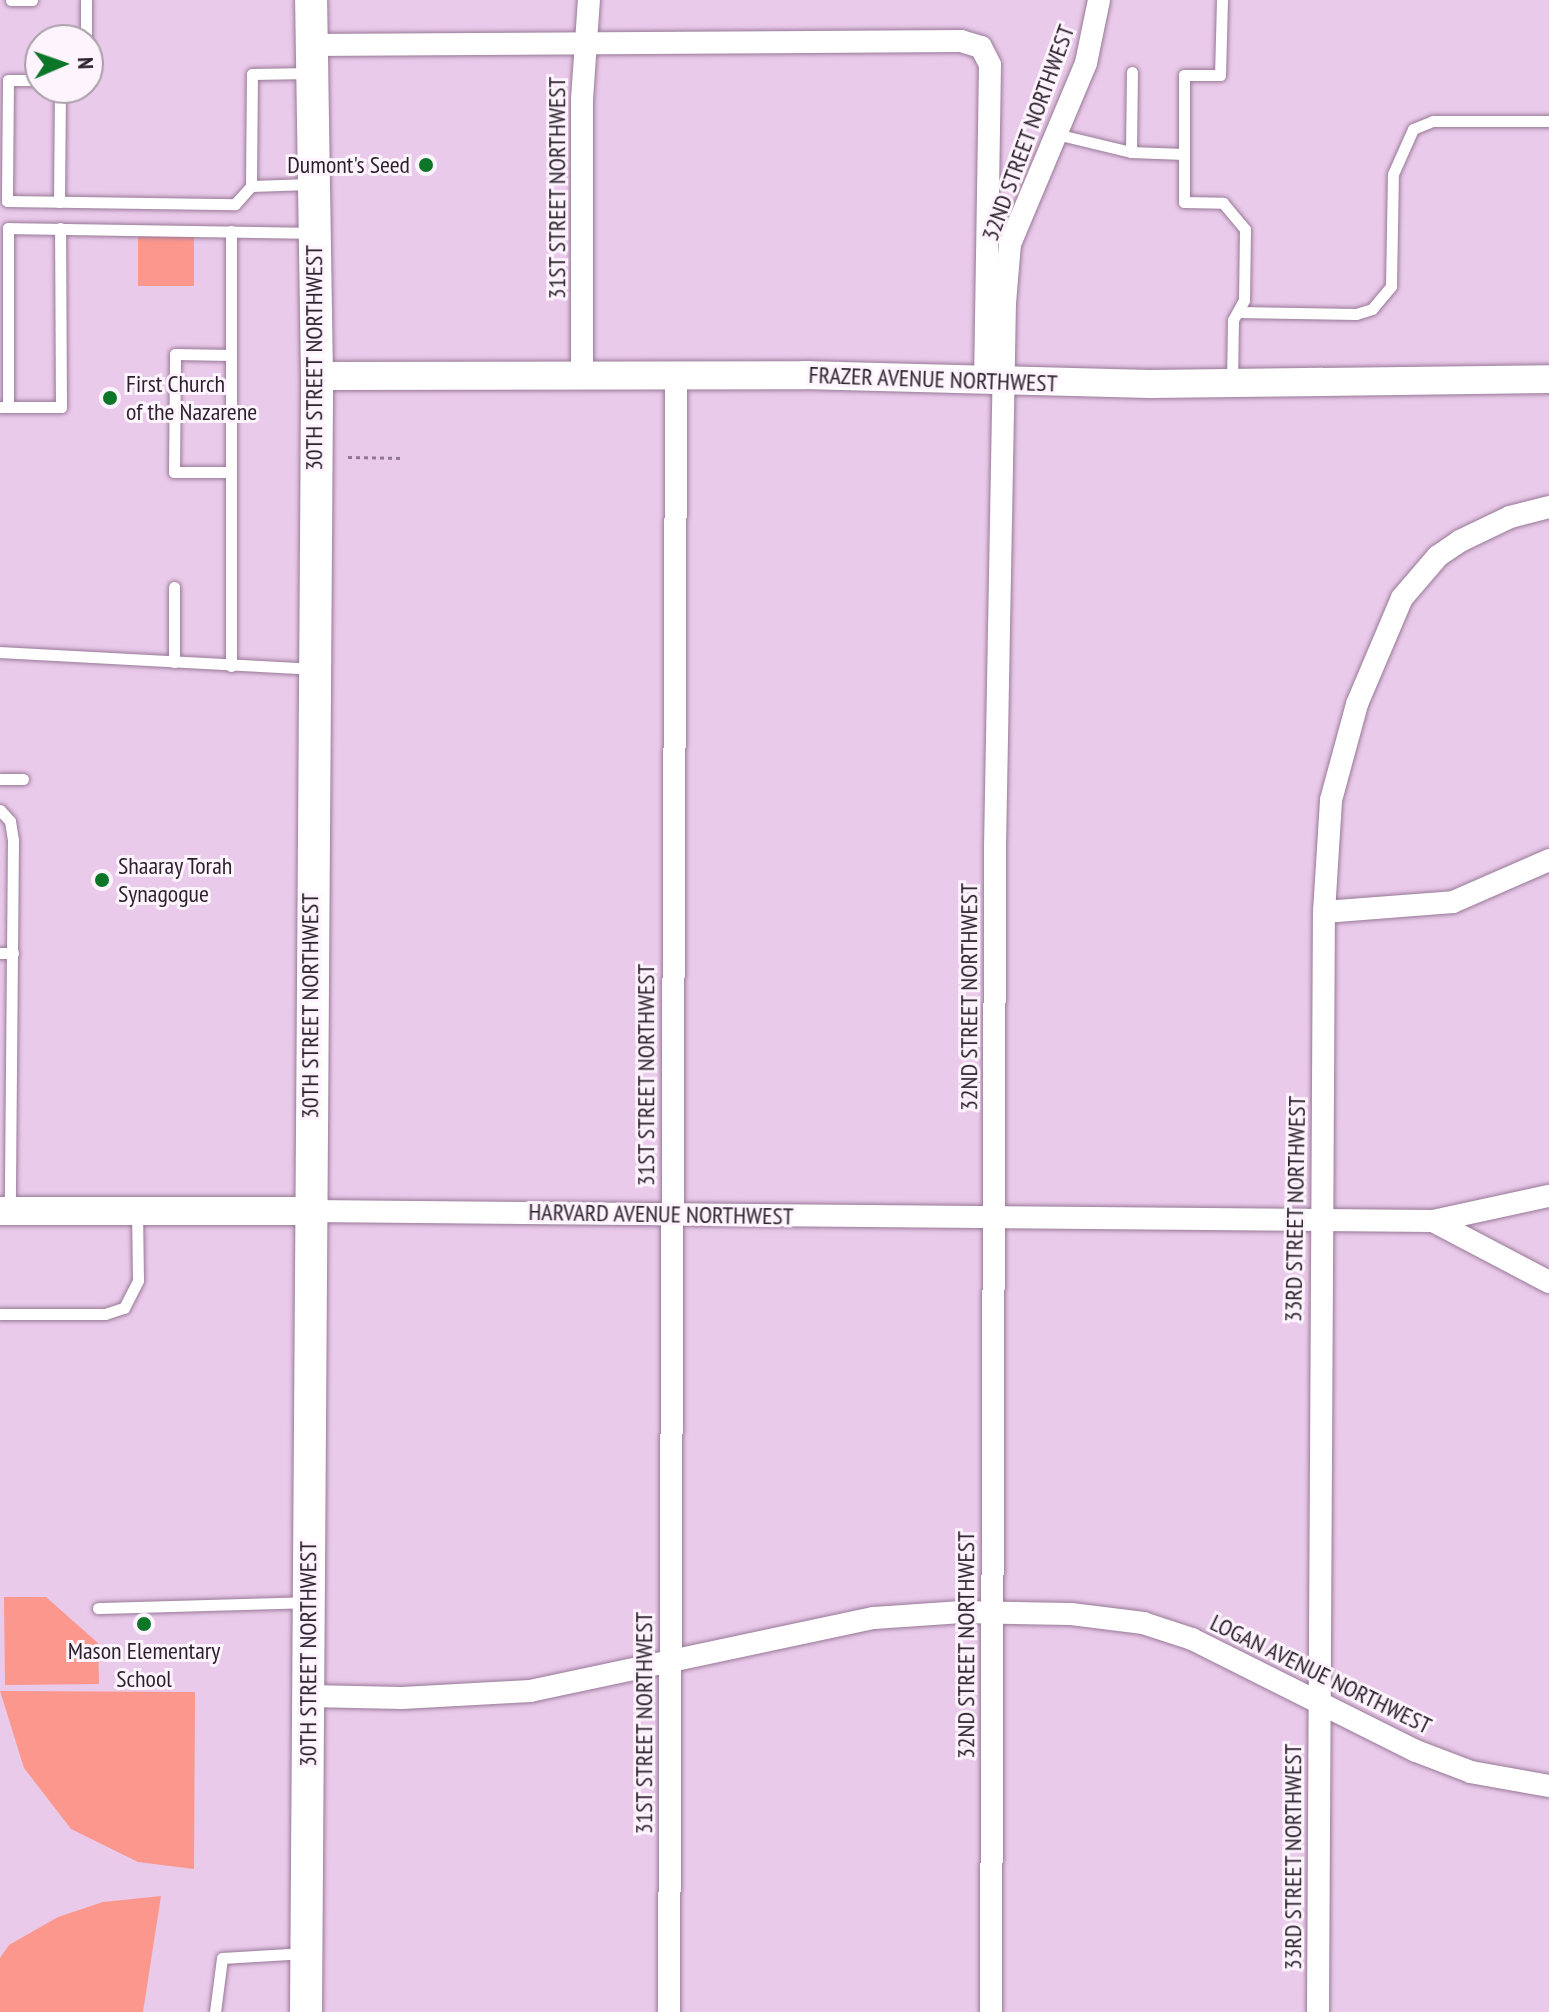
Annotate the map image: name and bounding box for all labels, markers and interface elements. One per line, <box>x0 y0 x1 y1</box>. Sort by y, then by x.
street label: 32ND STREET NORTHWEST <box>975 21 1081 245</box>
north arrow <box>24 24 104 104</box>
text: N <box>72 57 100 70</box>
street label: 31ST STREET NORTHWEST <box>543 76 571 300</box>
place label: Dumont's Seed <box>287 151 410 179</box>
marker: Dumont's Seed <box>417 156 435 174</box>
street label: 30TH STREET NORTHWEST <box>300 245 328 471</box>
street label: FRAZER AVENUE NORTHWEST <box>808 360 1058 398</box>
place label: First Church of the Nazarene <box>126 370 257 426</box>
marker: First Church of the Nazarene <box>101 389 119 407</box>
place label: Shaaray Torah Synagogue <box>118 852 234 908</box>
marker: Shaaray Torah Synagogue <box>93 871 111 889</box>
street label: 32ND STREET NORTHWEST <box>955 883 983 1111</box>
street label: 30TH STREET NORTHWEST <box>296 893 324 1119</box>
street label: 31ST STREET NORTHWEST <box>632 963 660 1187</box>
street label: 33RD STREET NORTHWEST <box>1279 1095 1311 1323</box>
street label: HARVARD AVENUE NORTHWEST <box>528 1197 794 1231</box>
street label: 32ND STREET NORTHWEST <box>952 1531 980 1759</box>
street label: 30TH STREET NORTHWEST <box>294 1541 322 1767</box>
street label: LOGAN AVENUE NORTHWEST <box>1205 1608 1437 1740</box>
street label: 31ST STREET NORTHWEST <box>630 1611 658 1835</box>
marker: Mason Elementary School <box>135 1615 153 1633</box>
place label: Mason Elementary School <box>68 1637 220 1693</box>
street label: 33RD STREET NORTHWEST <box>1279 1743 1307 1971</box>

